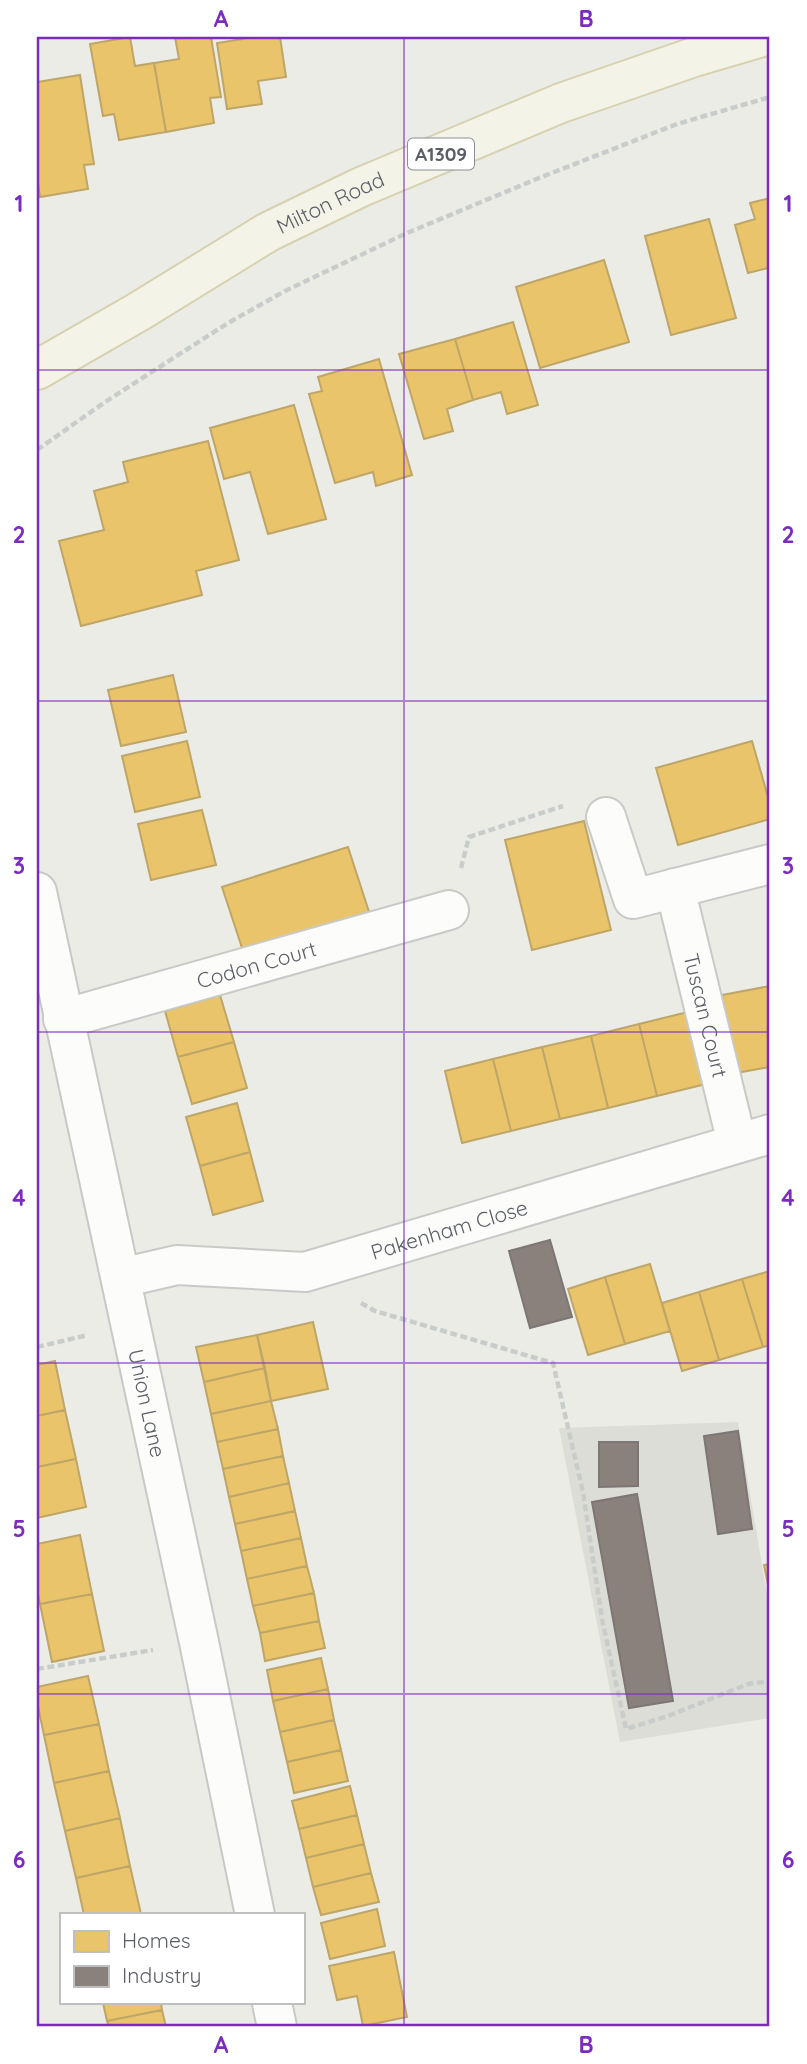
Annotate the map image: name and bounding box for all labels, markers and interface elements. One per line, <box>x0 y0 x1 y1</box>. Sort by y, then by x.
text: A <box>214 4 229 33</box>
text: B <box>578 4 594 33</box>
road number: A1309 <box>408 138 474 170</box>
street label: Milton Road <box>272 166 388 239</box>
text: 1 <box>15 189 23 218</box>
text: 1 <box>784 189 792 218</box>
text: 2 <box>12 520 26 549</box>
text: 2 <box>781 520 795 549</box>
text: 3 <box>13 851 25 880</box>
text: 3 <box>782 851 794 880</box>
street label: Codon Court <box>194 935 319 994</box>
street label: Tuscan Court <box>678 950 734 1080</box>
text: 4 <box>12 1183 26 1212</box>
text: 4 <box>781 1183 795 1212</box>
street label: Pakenham Close <box>368 1194 531 1265</box>
street label: Union Lane <box>123 1347 172 1460</box>
text: 5 <box>12 1514 26 1543</box>
text: 5 <box>781 1514 795 1543</box>
text: 6 <box>13 1845 25 1874</box>
text: 6 <box>782 1845 794 1874</box>
legend <box>60 1913 304 2004</box>
text: Homes <box>122 1927 191 1953</box>
text: Industry <box>122 1962 201 1988</box>
text: A <box>214 2030 229 2059</box>
text: B <box>578 2030 594 2059</box>

